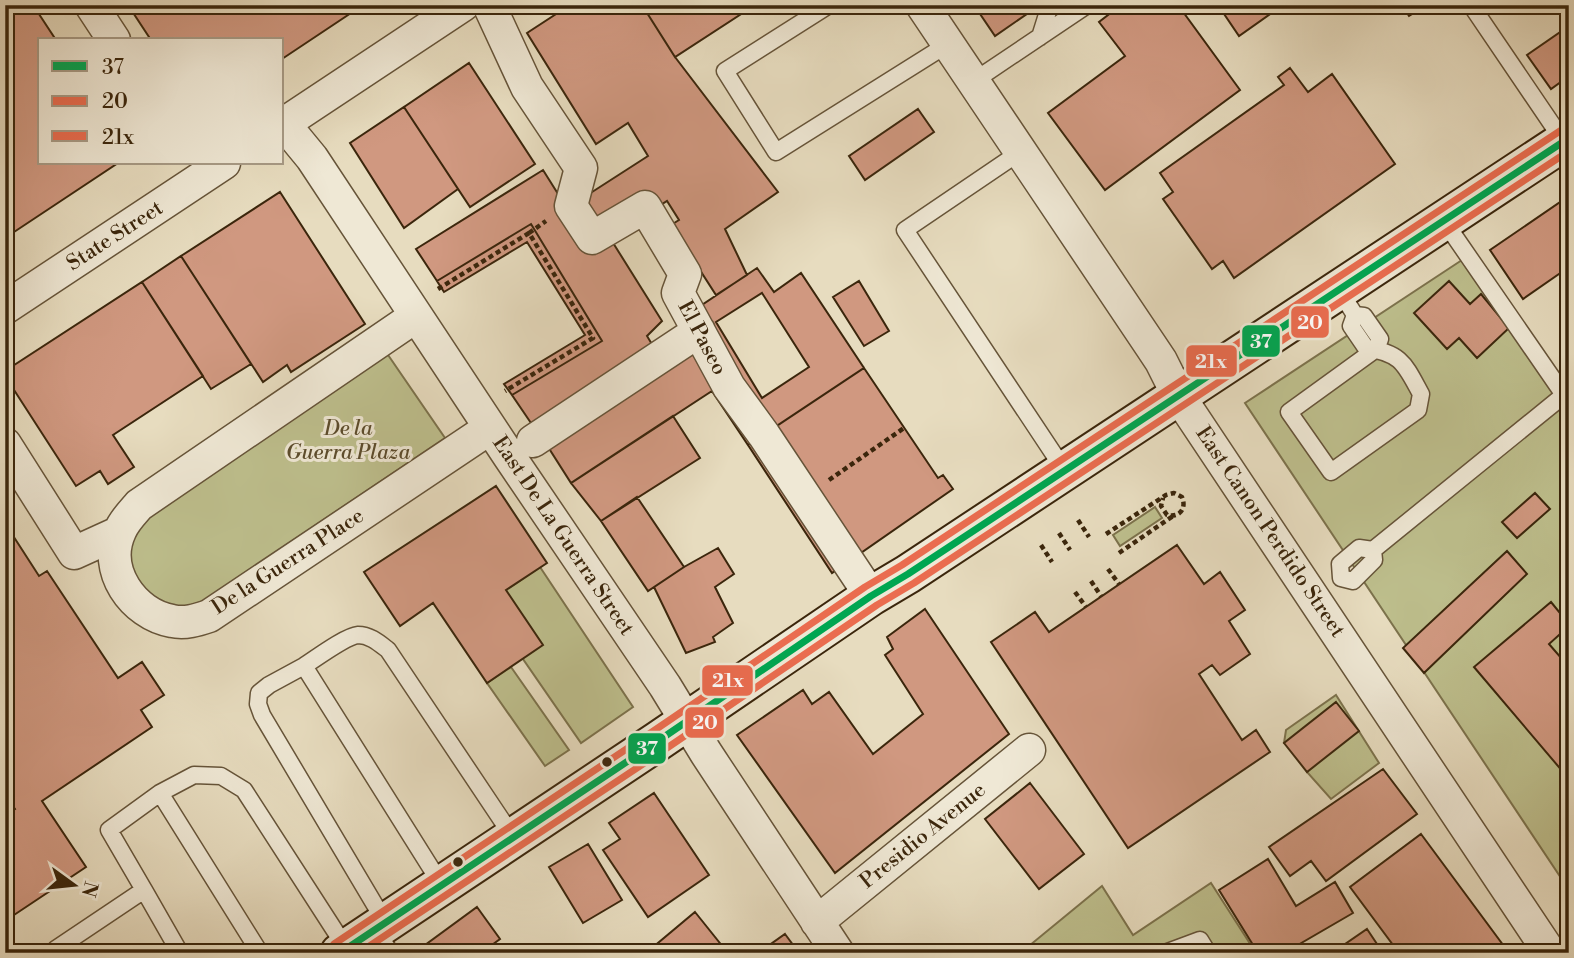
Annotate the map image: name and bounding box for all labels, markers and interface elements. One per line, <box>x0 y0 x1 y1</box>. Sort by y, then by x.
legend <box>38 38 284 164</box>
text: 37 <box>102 55 124 81</box>
text: 20 <box>102 89 128 115</box>
text: 21x <box>102 125 134 151</box>
street label: State Street <box>62 195 169 277</box>
street label: El Paseo <box>672 296 732 380</box>
line badge: 20 <box>1290 305 1330 339</box>
text: 20 <box>1297 311 1323 335</box>
line badge: 37 <box>1241 324 1281 358</box>
text: 37 <box>1250 330 1272 354</box>
line badge: 21x <box>1185 344 1238 378</box>
text: 21x <box>1195 350 1227 374</box>
park label: De la Guerra Plaza <box>286 416 410 466</box>
street label: East Canon Perdido Street <box>1190 422 1351 643</box>
street label: East De La Guerra Street <box>487 431 640 641</box>
street label: De la Guerra Place <box>207 503 369 621</box>
line badge: 21x <box>701 664 754 697</box>
text: 21x <box>712 669 744 693</box>
line badge: 20 <box>684 706 725 739</box>
text: 20 <box>692 711 718 735</box>
line badge: 37 <box>627 732 667 765</box>
text: 37 <box>636 737 658 761</box>
unlabelled marker <box>600 755 614 769</box>
street label: Presidio Avenue <box>855 777 991 895</box>
north arrow <box>38 850 108 920</box>
unlabelled marker <box>451 855 465 869</box>
text: N <box>76 879 103 900</box>

